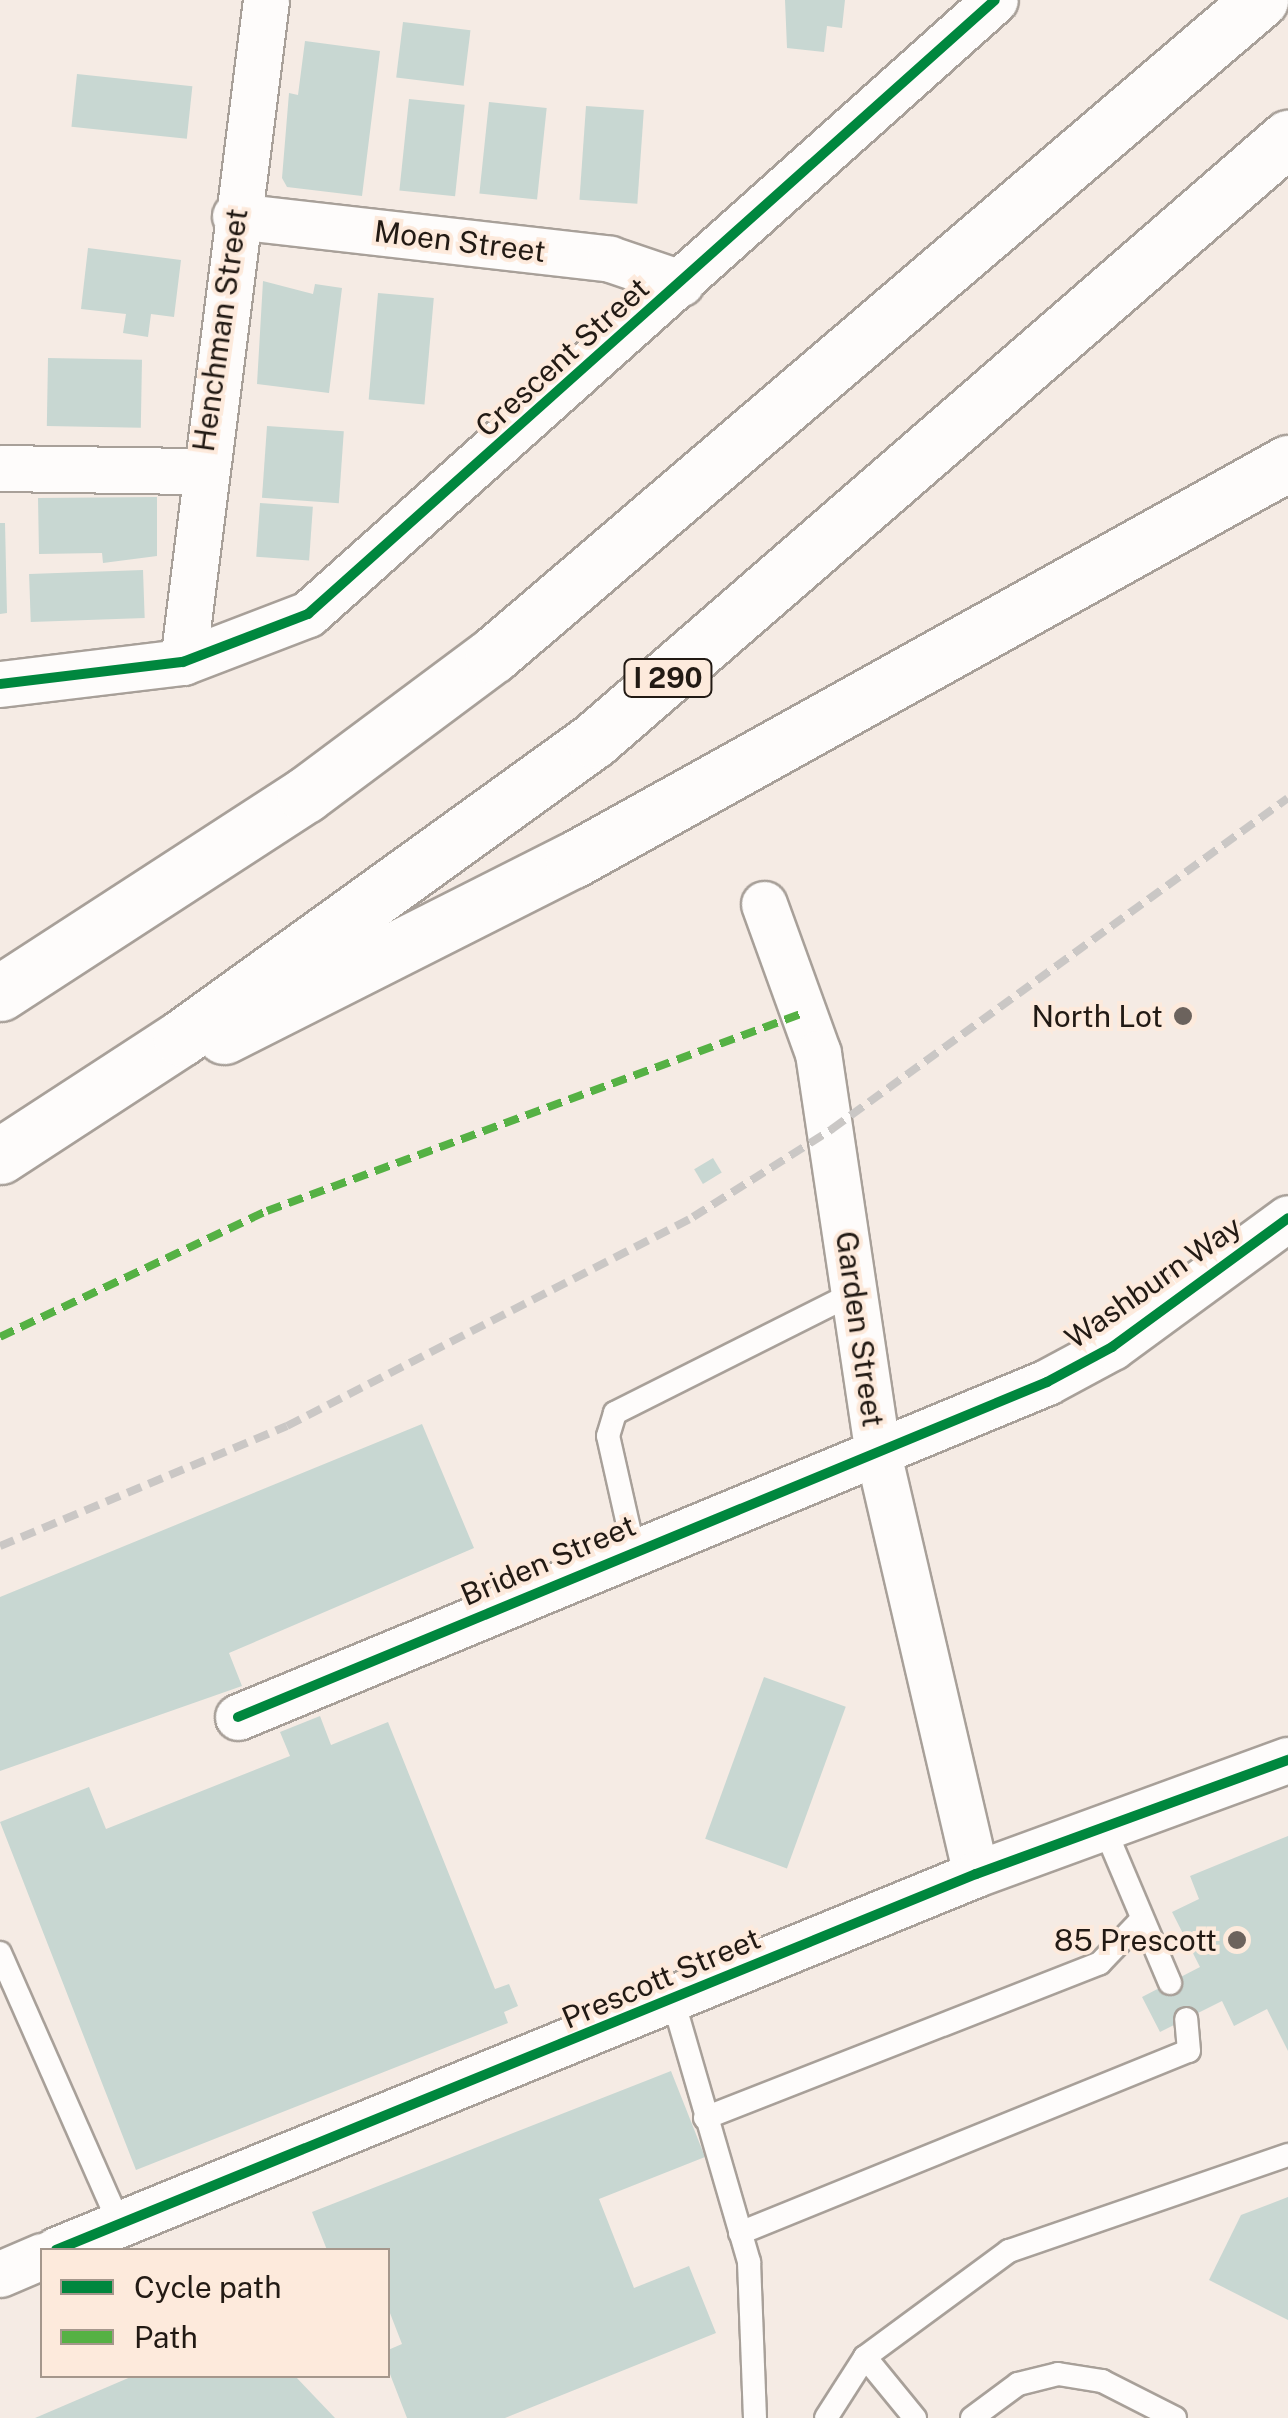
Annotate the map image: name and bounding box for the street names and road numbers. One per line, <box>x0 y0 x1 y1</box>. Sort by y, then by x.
street label: Henchman Street <box>185 206 255 454</box>
street label: Moen Street <box>372 213 548 269</box>
street label: Crescent Street <box>468 270 656 444</box>
road number: I 290 <box>623 655 713 701</box>
street label: Washburn Way <box>1058 1208 1248 1356</box>
street label: Garden Street <box>828 1229 892 1429</box>
street label: Briden Street <box>455 1507 641 1613</box>
street label: Prescott Street <box>556 1920 766 2036</box>

